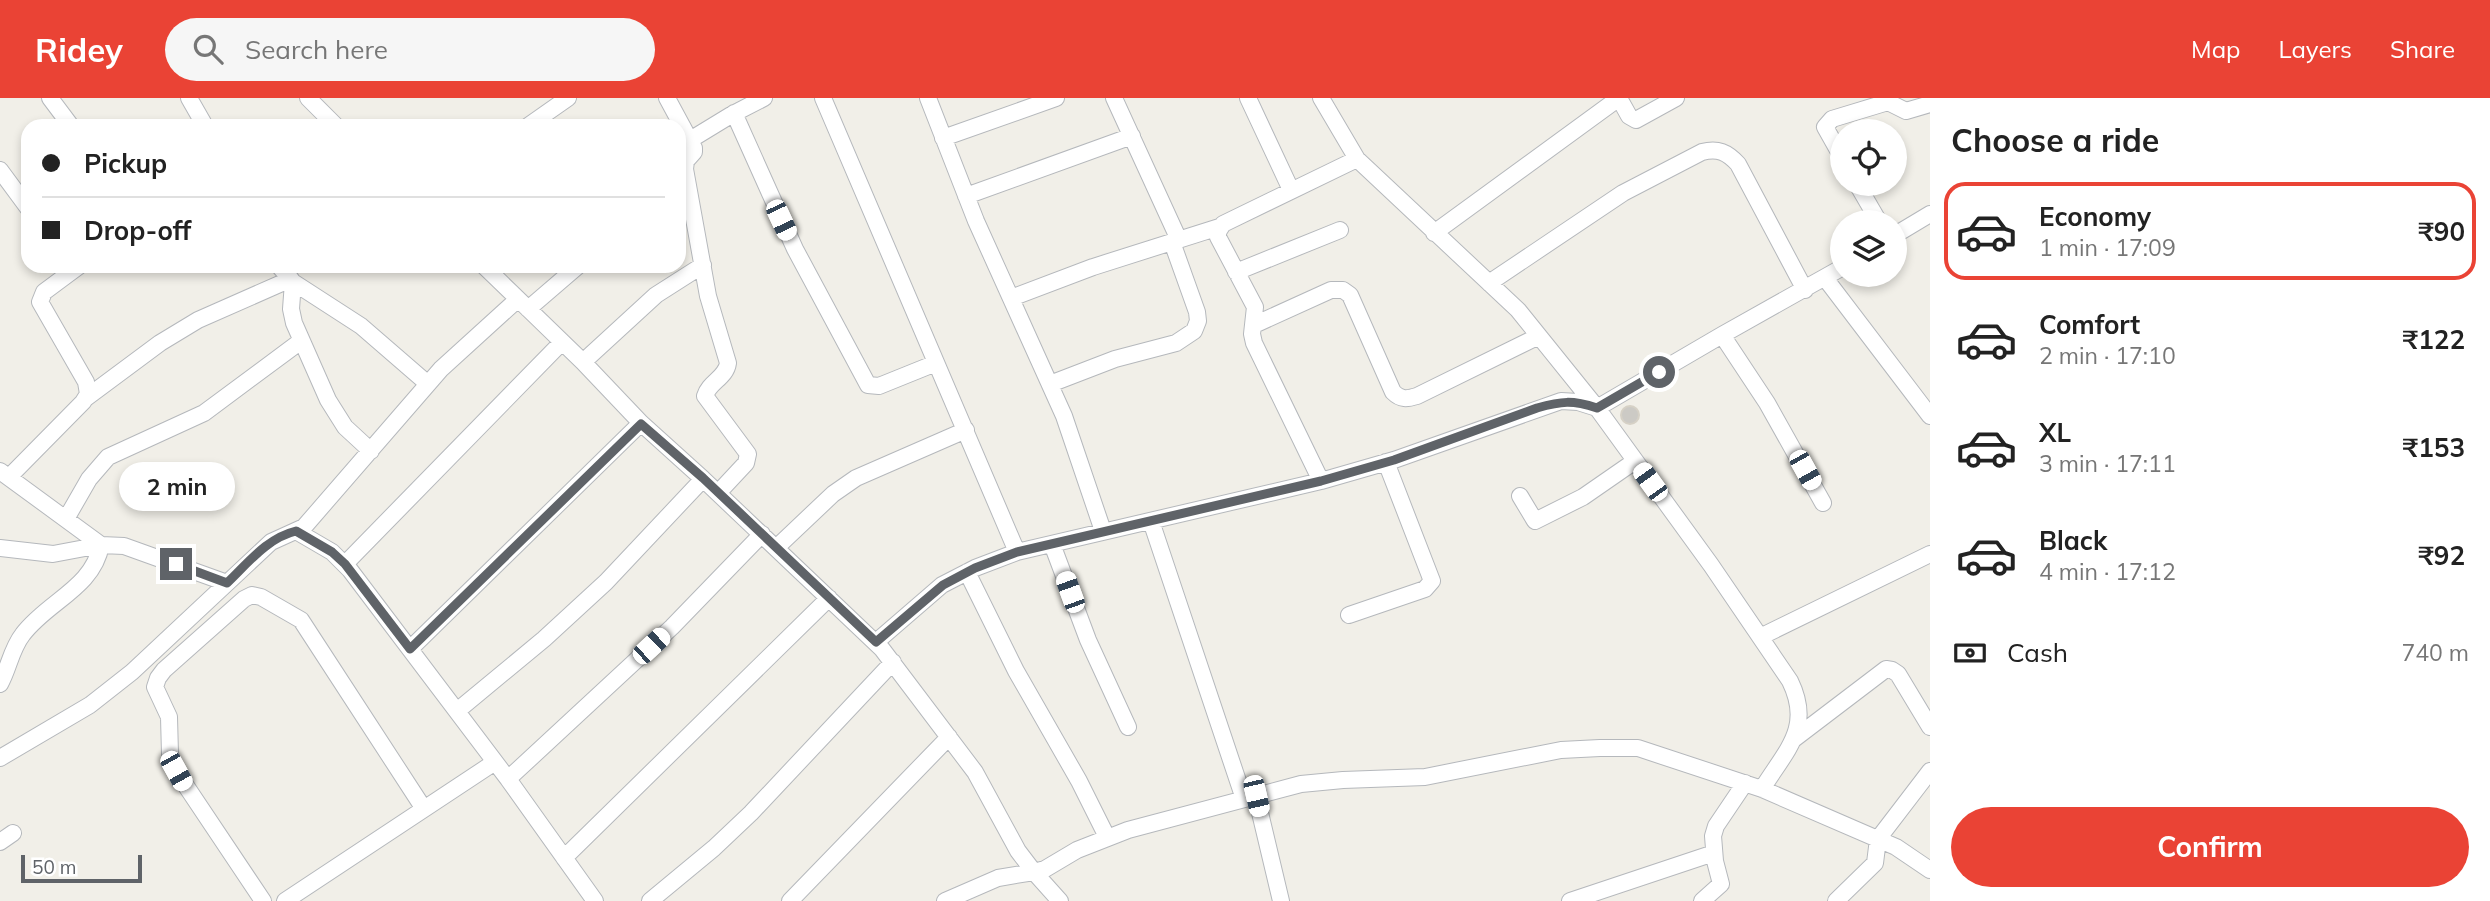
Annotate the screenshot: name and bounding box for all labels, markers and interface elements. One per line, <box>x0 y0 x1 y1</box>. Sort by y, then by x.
search box <box>165 18 655 81</box>
text: Ridey <box>35 29 123 70</box>
icon: search <box>189 30 227 68</box>
text: Search here <box>245 33 388 66</box>
text: Map <box>2191 34 2240 64</box>
text: Layers <box>2278 34 2352 64</box>
text: Share <box>2390 34 2455 64</box>
map controls <box>1830 119 1907 287</box>
button: locate <box>1830 119 1907 196</box>
text: Choose a ride <box>1951 120 2159 160</box>
text: Pickup <box>84 147 167 180</box>
car <box>763 197 800 243</box>
icon: car <box>1955 200 2018 263</box>
text: Economy <box>2039 200 2151 233</box>
button: layers <box>1830 210 1907 287</box>
text: Drop-off <box>84 214 191 247</box>
text: ₹90 <box>2418 215 2465 248</box>
text: 1 min · 17:09 <box>2039 233 2176 262</box>
icon: car <box>1955 308 2018 371</box>
text: Comfort <box>2039 308 2140 341</box>
text: ₹122 <box>2403 323 2465 356</box>
text: 2 min · 17:10 <box>2039 341 2176 370</box>
route start <box>1643 356 1675 388</box>
icon: car <box>1955 416 2018 479</box>
text: XL <box>2039 416 2071 449</box>
text: ₹153 <box>2403 431 2465 464</box>
car <box>1786 447 1825 493</box>
text: 3 min · 17:11 <box>2039 449 2176 478</box>
car <box>1630 459 1671 505</box>
callout: 2 min <box>118 462 234 512</box>
text: 2 min <box>147 472 207 501</box>
icon: car <box>1955 524 2018 587</box>
text: Black <box>2039 524 2107 557</box>
text: ₹92 <box>2418 539 2465 572</box>
route end <box>160 548 192 580</box>
text: 4 min · 17:12 <box>2039 557 2176 586</box>
car <box>1053 569 1088 615</box>
car <box>629 624 674 668</box>
icon: cash <box>1951 634 1989 672</box>
text: Cash <box>2007 636 2068 669</box>
text: 740 m <box>2401 638 2469 667</box>
car <box>157 748 196 794</box>
car <box>1242 773 1271 819</box>
button: Confirm <box>1951 807 2469 887</box>
scale bar <box>21 852 142 884</box>
text: 50 m <box>32 855 76 879</box>

